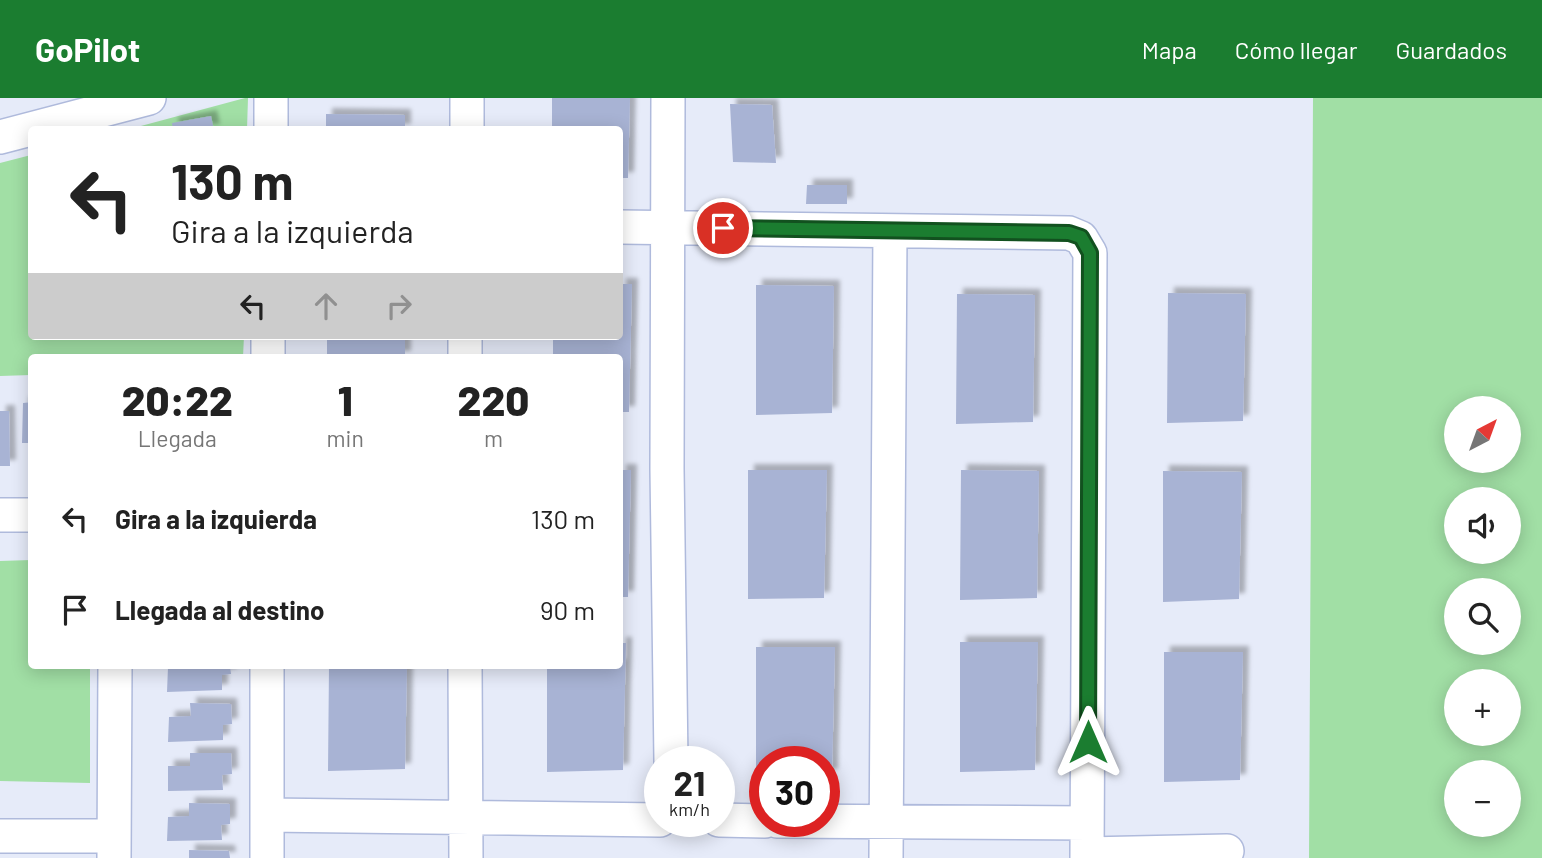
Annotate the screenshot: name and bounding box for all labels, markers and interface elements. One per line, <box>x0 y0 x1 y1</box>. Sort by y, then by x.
text: GoPilot <box>35 29 140 69</box>
text: Mapa <box>1142 35 1197 64</box>
text: Cómo llegar <box>1235 35 1357 64</box>
text: Guardados <box>1395 35 1507 64</box>
text: 130 m <box>171 151 293 210</box>
icon: left <box>56 154 147 245</box>
pin <box>693 198 753 258</box>
icon: arrive <box>704 209 742 247</box>
text: Gira a la izquierda <box>171 211 414 249</box>
icon: left <box>234 287 272 325</box>
icon: ahead <box>307 287 345 325</box>
icon: right <box>380 287 418 325</box>
text: 20:22 <box>122 374 233 424</box>
text: 1 <box>338 374 353 424</box>
text: 220 <box>458 374 529 424</box>
north arrow <box>1444 396 1521 472</box>
map controls <box>1444 396 1521 837</box>
text: Llegada <box>138 424 217 452</box>
text: min <box>327 424 364 452</box>
text: m <box>484 424 503 452</box>
button: sound <box>1444 487 1521 564</box>
icon: left <box>56 500 94 538</box>
text: Gira a la izquierda <box>115 503 317 534</box>
text: 130 m <box>531 503 595 534</box>
button: search <box>1444 578 1521 655</box>
icon: arrive <box>56 591 94 629</box>
text: Llegada al destino <box>115 594 324 625</box>
text: 90 m <box>540 594 595 625</box>
button: + <box>1444 669 1521 746</box>
position arrow <box>1051 705 1125 779</box>
speed limit sign: 30 <box>749 746 840 837</box>
button: − <box>1444 760 1521 837</box>
text: 21 <box>674 761 705 803</box>
text: km/h <box>669 798 710 820</box>

